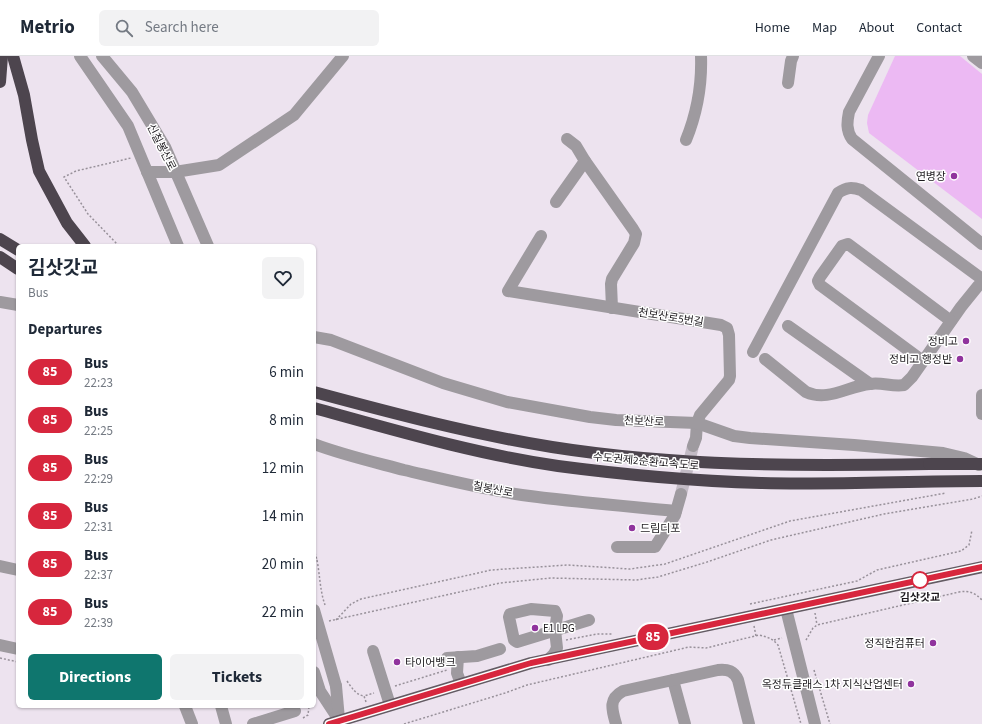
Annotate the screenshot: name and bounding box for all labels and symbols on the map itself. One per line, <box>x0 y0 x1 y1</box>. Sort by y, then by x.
street label: 신칠봉산로 <box>143 121 180 173</box>
place label: 연병장 <box>916 169 946 184</box>
marker: 연병장 <box>949 171 959 181</box>
street label: 천보산로5번길 <box>637 305 705 330</box>
place label: 정비고 <box>928 334 958 349</box>
marker: 정비고 <box>961 336 971 346</box>
place label: 정비고 행정반 <box>889 352 952 367</box>
marker: 정비고 행정반 <box>955 354 965 364</box>
street label: 천보산로 <box>623 413 664 430</box>
street label: 수도권제2순환고속도로 <box>592 449 700 474</box>
street label: 칠봉산로 <box>472 478 514 501</box>
place label: 드림디포 <box>640 521 680 536</box>
marker: 드림디포 <box>627 523 637 533</box>
marker: 김삿갓교 <box>911 571 929 589</box>
place label: 김삿갓교 <box>900 590 940 605</box>
place label: E1 LPG <box>543 621 575 636</box>
marker: E1 LPG <box>530 623 540 633</box>
line badge: 85 <box>635 624 671 650</box>
place label: 정직한컴퓨터 <box>864 636 925 651</box>
marker: 정직한컴퓨터 <box>928 638 938 648</box>
place label: 타이어뱅크 <box>405 655 456 670</box>
marker: 타이어뱅크 <box>392 657 402 667</box>
place label: 옥정듀클래스 1차 지식산업센터 <box>762 677 903 692</box>
marker: 옥정듀클래스 1차 지식산업센터 <box>906 679 916 689</box>

